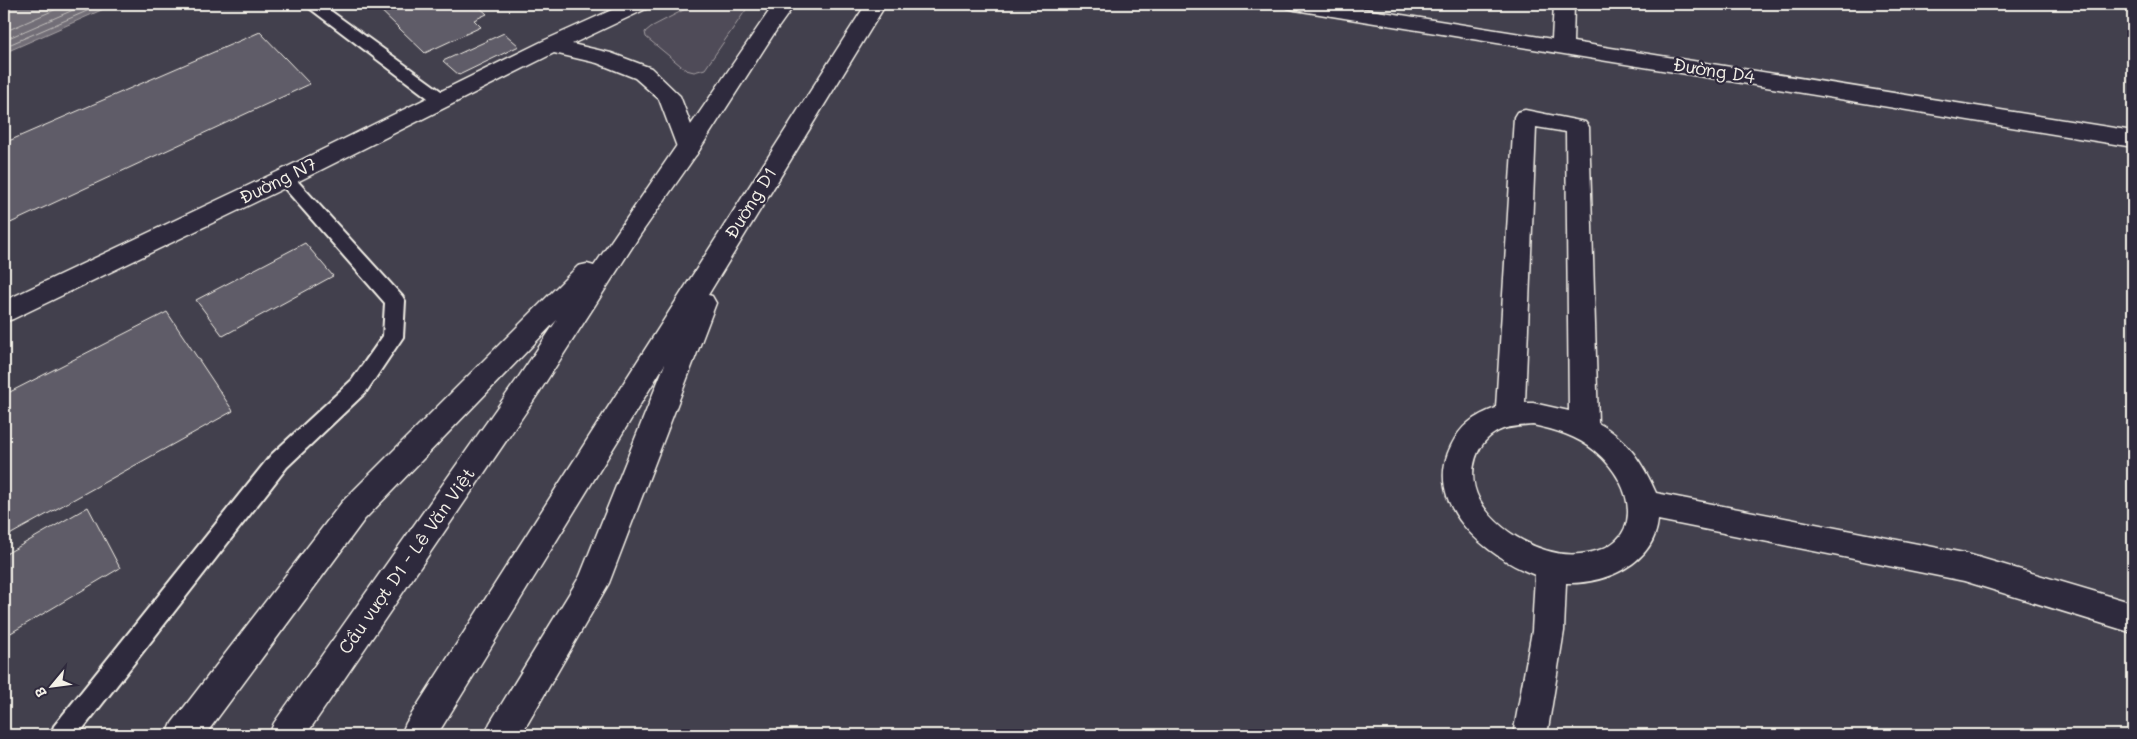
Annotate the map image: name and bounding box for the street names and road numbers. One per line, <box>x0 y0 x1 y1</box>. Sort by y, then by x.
street label: Đường D4 <box>1671 52 1757 88</box>
street label: Đường N7 <box>235 151 320 209</box>
street label: Đường D1 <box>719 162 782 243</box>
street label: Cầu vượt D1 - Lê Văn Việt <box>333 462 480 658</box>

